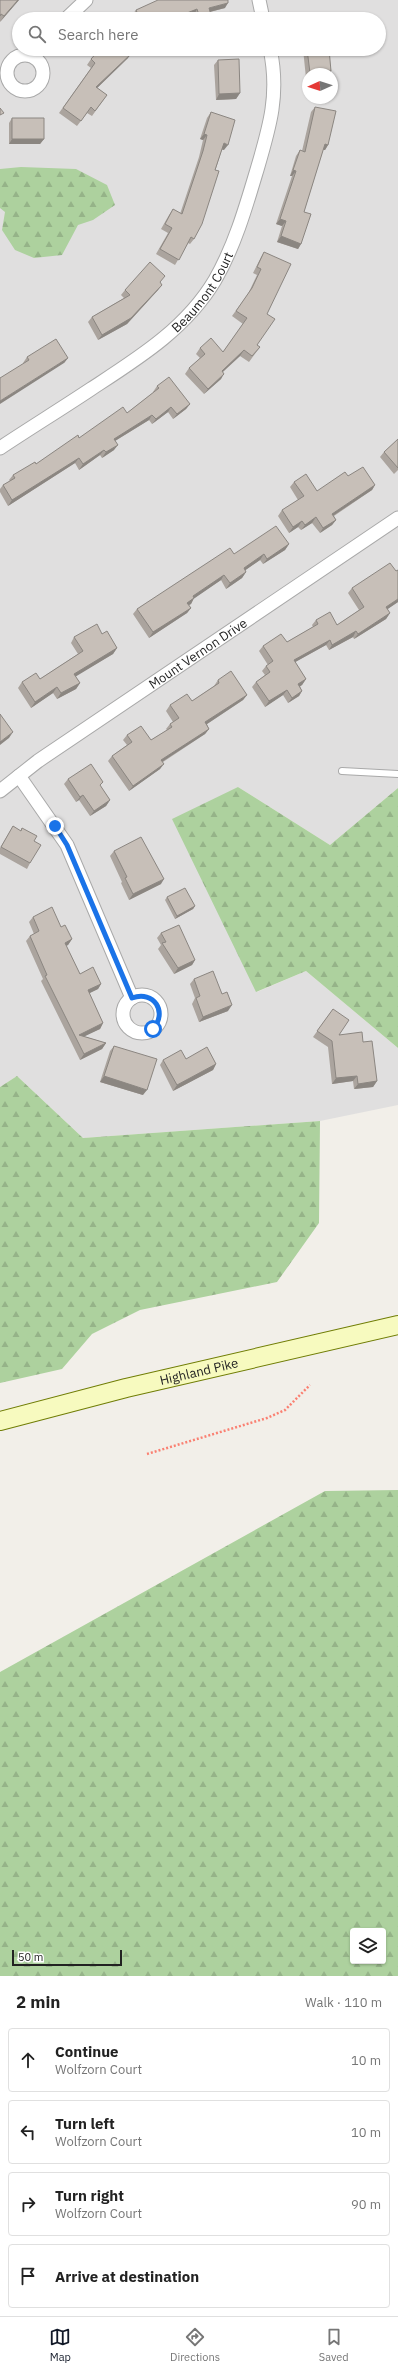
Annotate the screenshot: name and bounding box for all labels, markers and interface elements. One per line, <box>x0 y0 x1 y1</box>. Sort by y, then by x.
search box <box>12 12 386 56</box>
icon: search <box>26 23 48 45</box>
text: Search here <box>58 25 138 44</box>
north arrow <box>302 68 338 104</box>
street label: Beaumont Court <box>168 249 237 336</box>
street label: Mount Vernon Drive <box>145 614 250 693</box>
route end <box>46 817 64 835</box>
route start <box>144 1020 162 1038</box>
street label: Highland Pike <box>158 1354 240 1389</box>
map controls <box>350 1928 386 1964</box>
button: layers <box>350 1928 386 1964</box>
scale bar <box>12 1948 122 1967</box>
text: 50 m <box>18 1950 43 1964</box>
text: 2 min <box>16 1991 60 2013</box>
text: Walk · 110 m <box>305 1994 382 2011</box>
text: Continue <box>55 2042 119 2061</box>
icon: ahead <box>17 2049 39 2071</box>
text: 10 m <box>351 2052 381 2069</box>
text: Wolfzorn Court <box>55 2061 142 2078</box>
text: Turn left <box>55 2114 115 2133</box>
icon: left <box>17 2121 39 2143</box>
text: 10 m <box>351 2124 381 2141</box>
text: Wolfzorn Court <box>55 2133 142 2150</box>
text: Turn right <box>55 2186 124 2205</box>
icon: right <box>17 2193 39 2215</box>
text: 90 m <box>351 2196 381 2213</box>
text: Wolfzorn Court <box>55 2205 142 2222</box>
icon: arrive <box>17 2265 39 2287</box>
text: Arrive at destination <box>55 2267 199 2286</box>
tab: Map <box>49 2326 71 2364</box>
tab: Directions <box>170 2326 220 2364</box>
tab: Saved <box>319 2326 349 2364</box>

